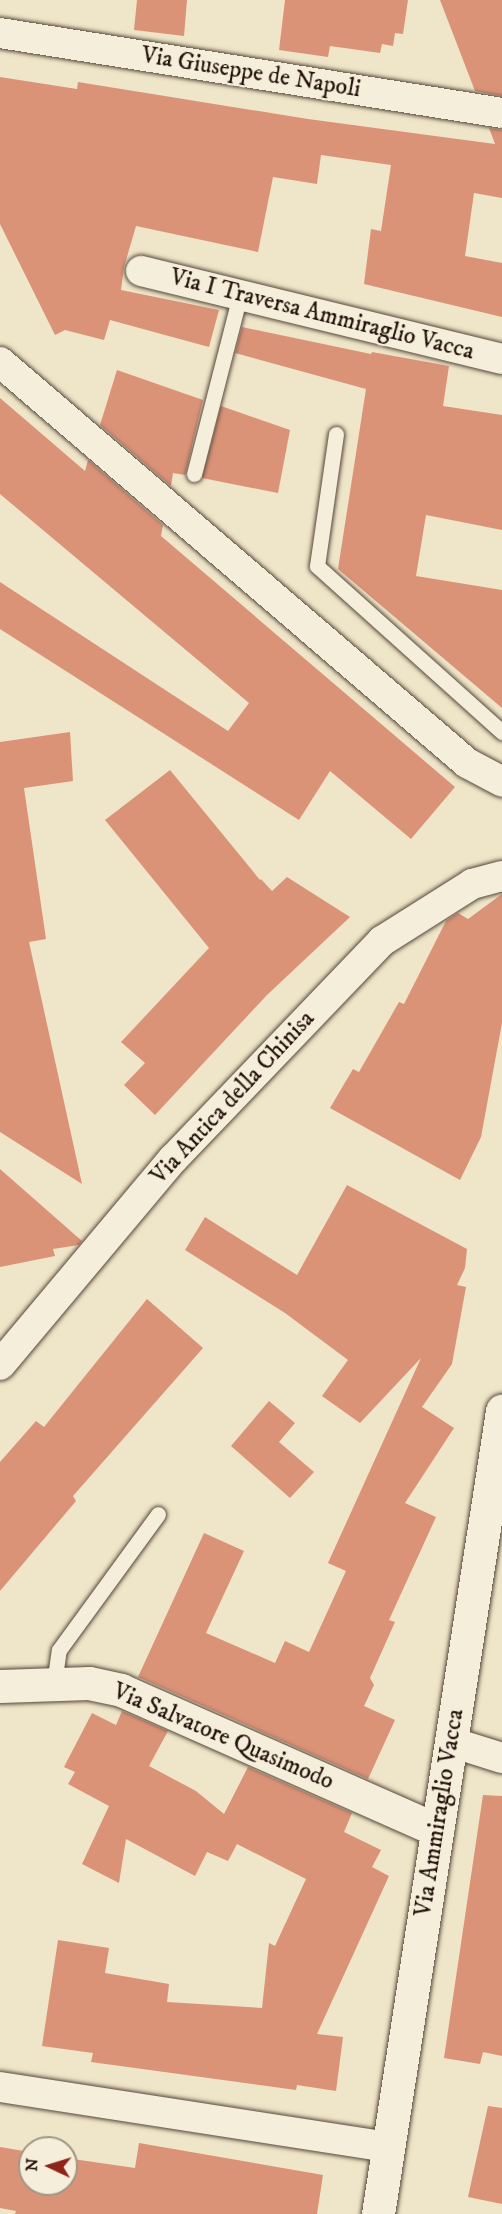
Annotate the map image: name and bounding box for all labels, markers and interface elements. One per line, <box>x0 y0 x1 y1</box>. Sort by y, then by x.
street label: Via Giuseppe de Napoli <box>139 41 363 105</box>
street label: Via I Traversa Ammiraglio Vacca <box>167 263 477 367</box>
street label: Via Antica della Chinisa <box>145 1005 321 1191</box>
street label: Via Salvatore Quasimodo <box>108 1677 338 1797</box>
street label: Via Ammiraglio Vacca <box>409 1707 471 1919</box>
north arrow <box>18 2136 78 2196</box>
text: N <box>22 2158 42 2172</box>

